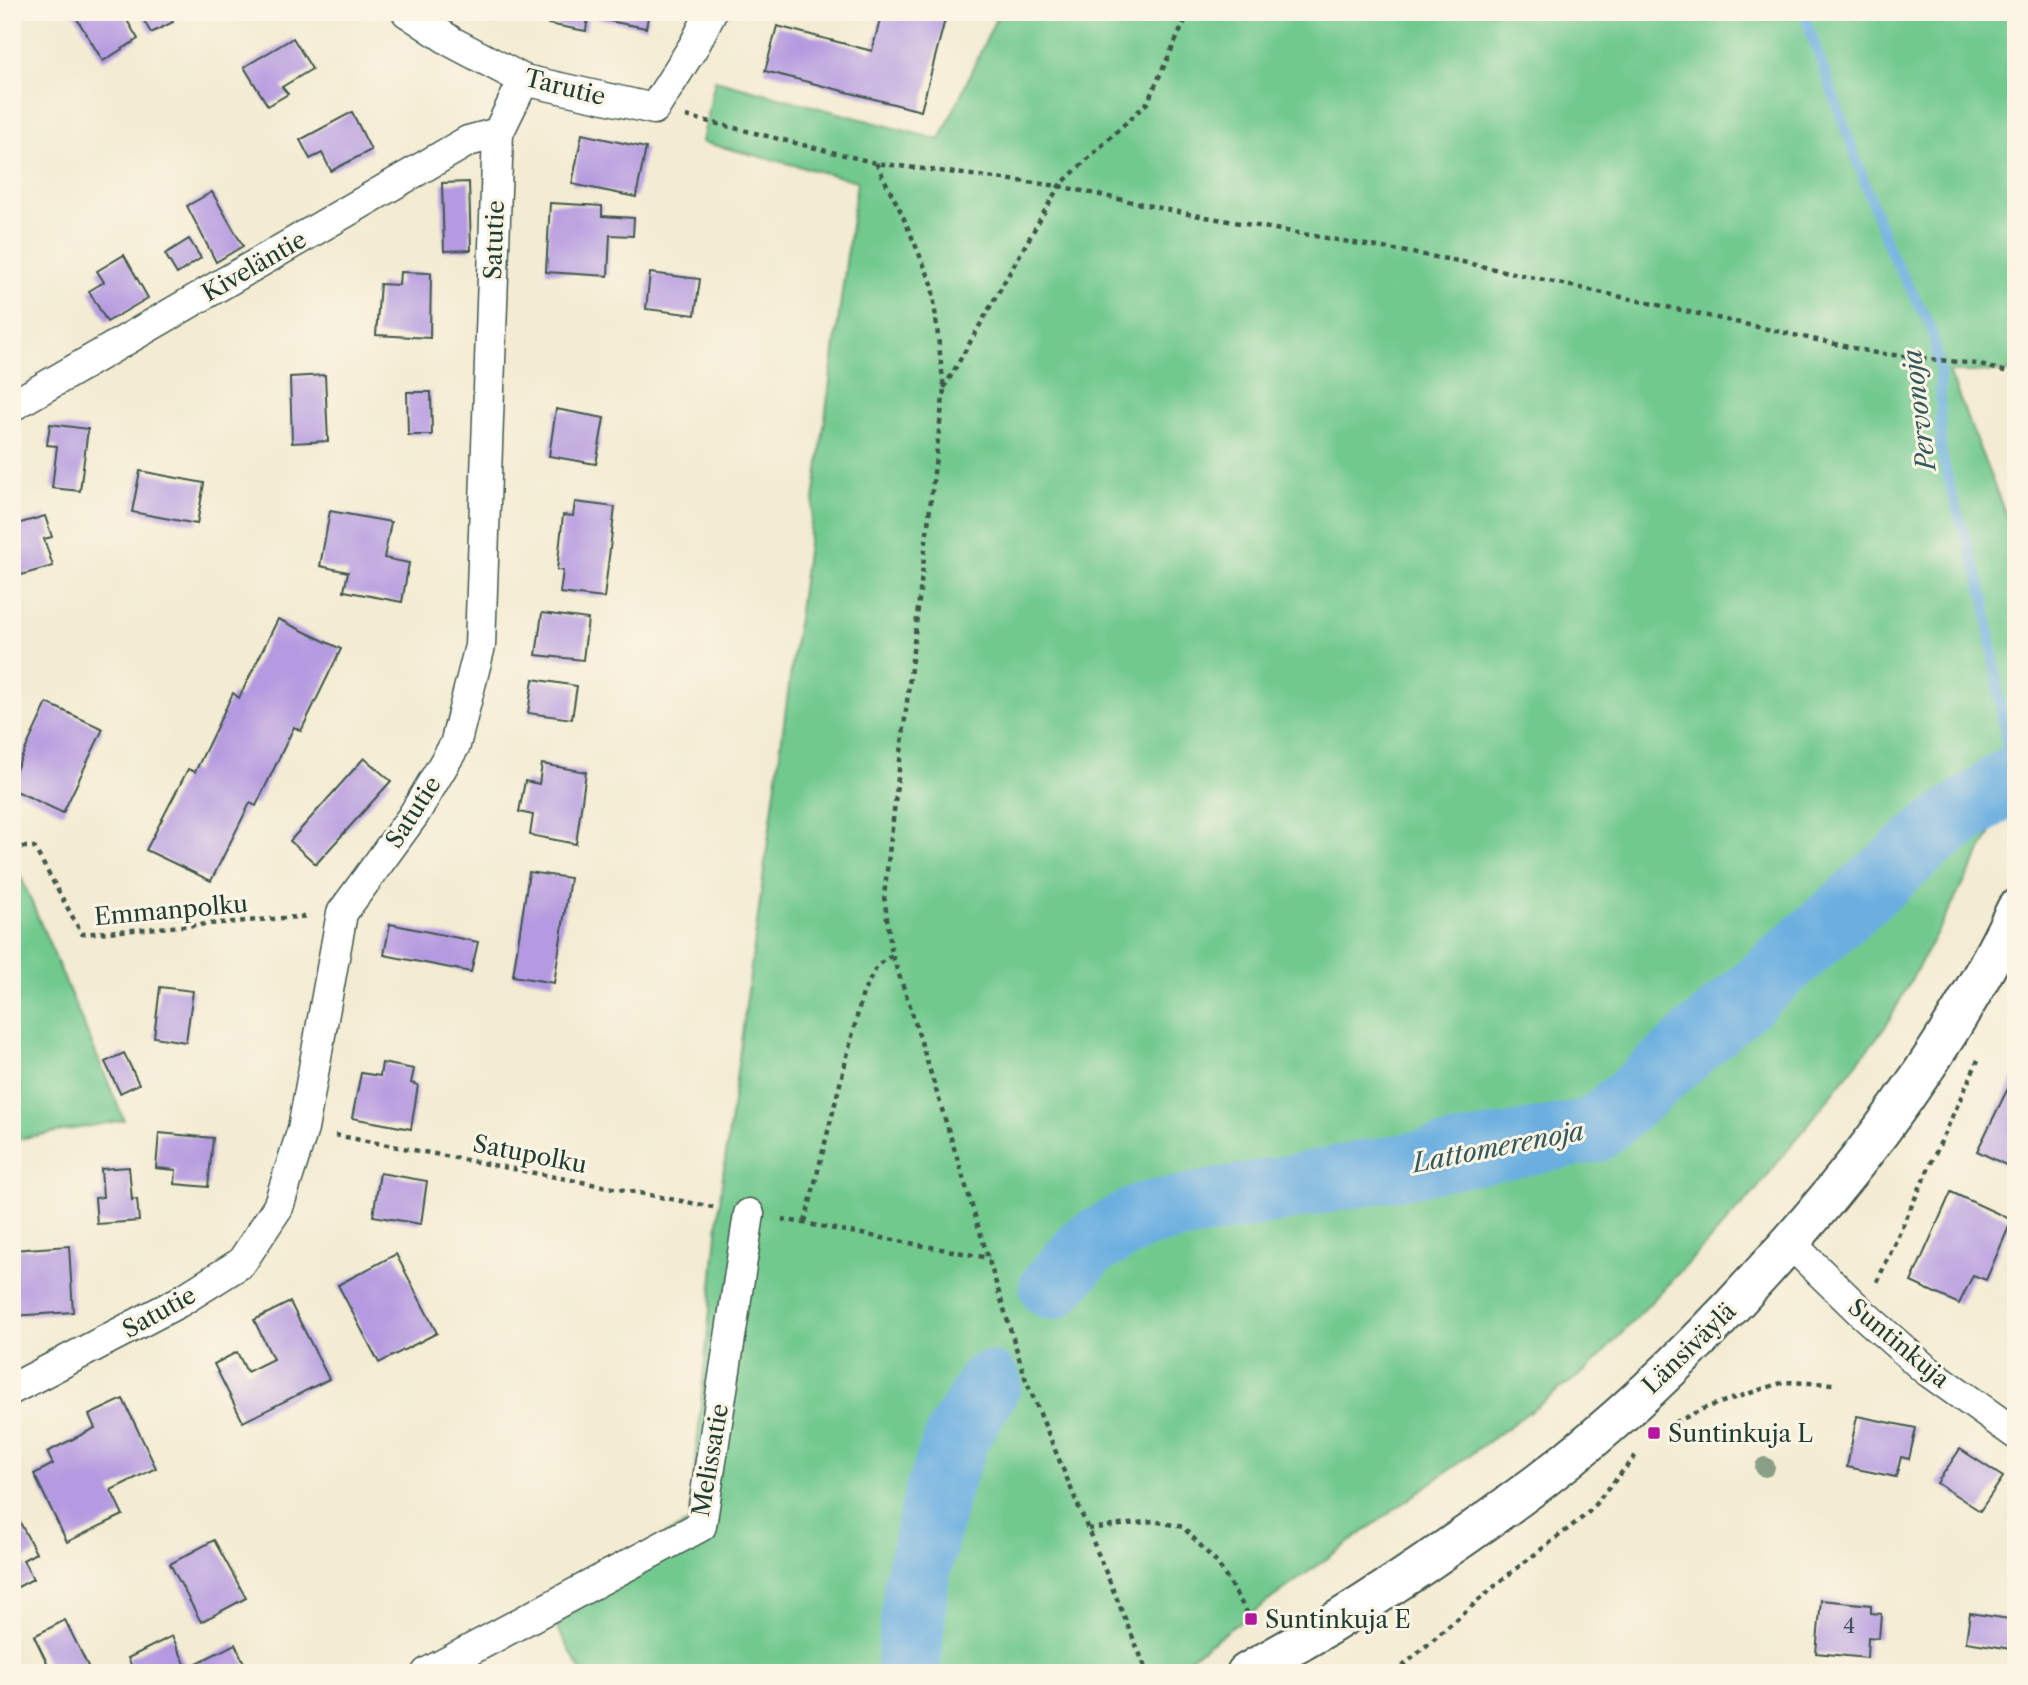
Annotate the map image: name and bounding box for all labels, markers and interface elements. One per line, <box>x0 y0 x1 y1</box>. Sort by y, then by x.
street label: Tarutie <box>521 63 609 111</box>
street label: Satutie <box>478 200 510 280</box>
street label: Kiveläntie <box>197 225 311 307</box>
water label: Pervonoja <box>1896 347 1943 475</box>
street label: Satutie <box>379 771 447 853</box>
street label: Emmanpolku <box>93 889 249 931</box>
water label: Lattomerenoja <box>1407 1115 1587 1180</box>
street label: Satupolku <box>471 1129 590 1179</box>
street label: Satutie <box>117 1280 201 1344</box>
street label: Suntinkuja <box>1843 1292 1956 1394</box>
street label: Länsiväylä <box>1636 1296 1742 1400</box>
street label: Melissatie <box>686 1401 734 1519</box>
place label: Suntinkuja L <box>1668 1419 1813 1448</box>
marker: Suntinkuja L <box>1646 1425 1662 1441</box>
place label: Suntinkuja E <box>1265 1605 1411 1634</box>
marker: Suntinkuja E <box>1243 1611 1259 1627</box>
house number: 4 <box>1843 1613 1855 1638</box>

